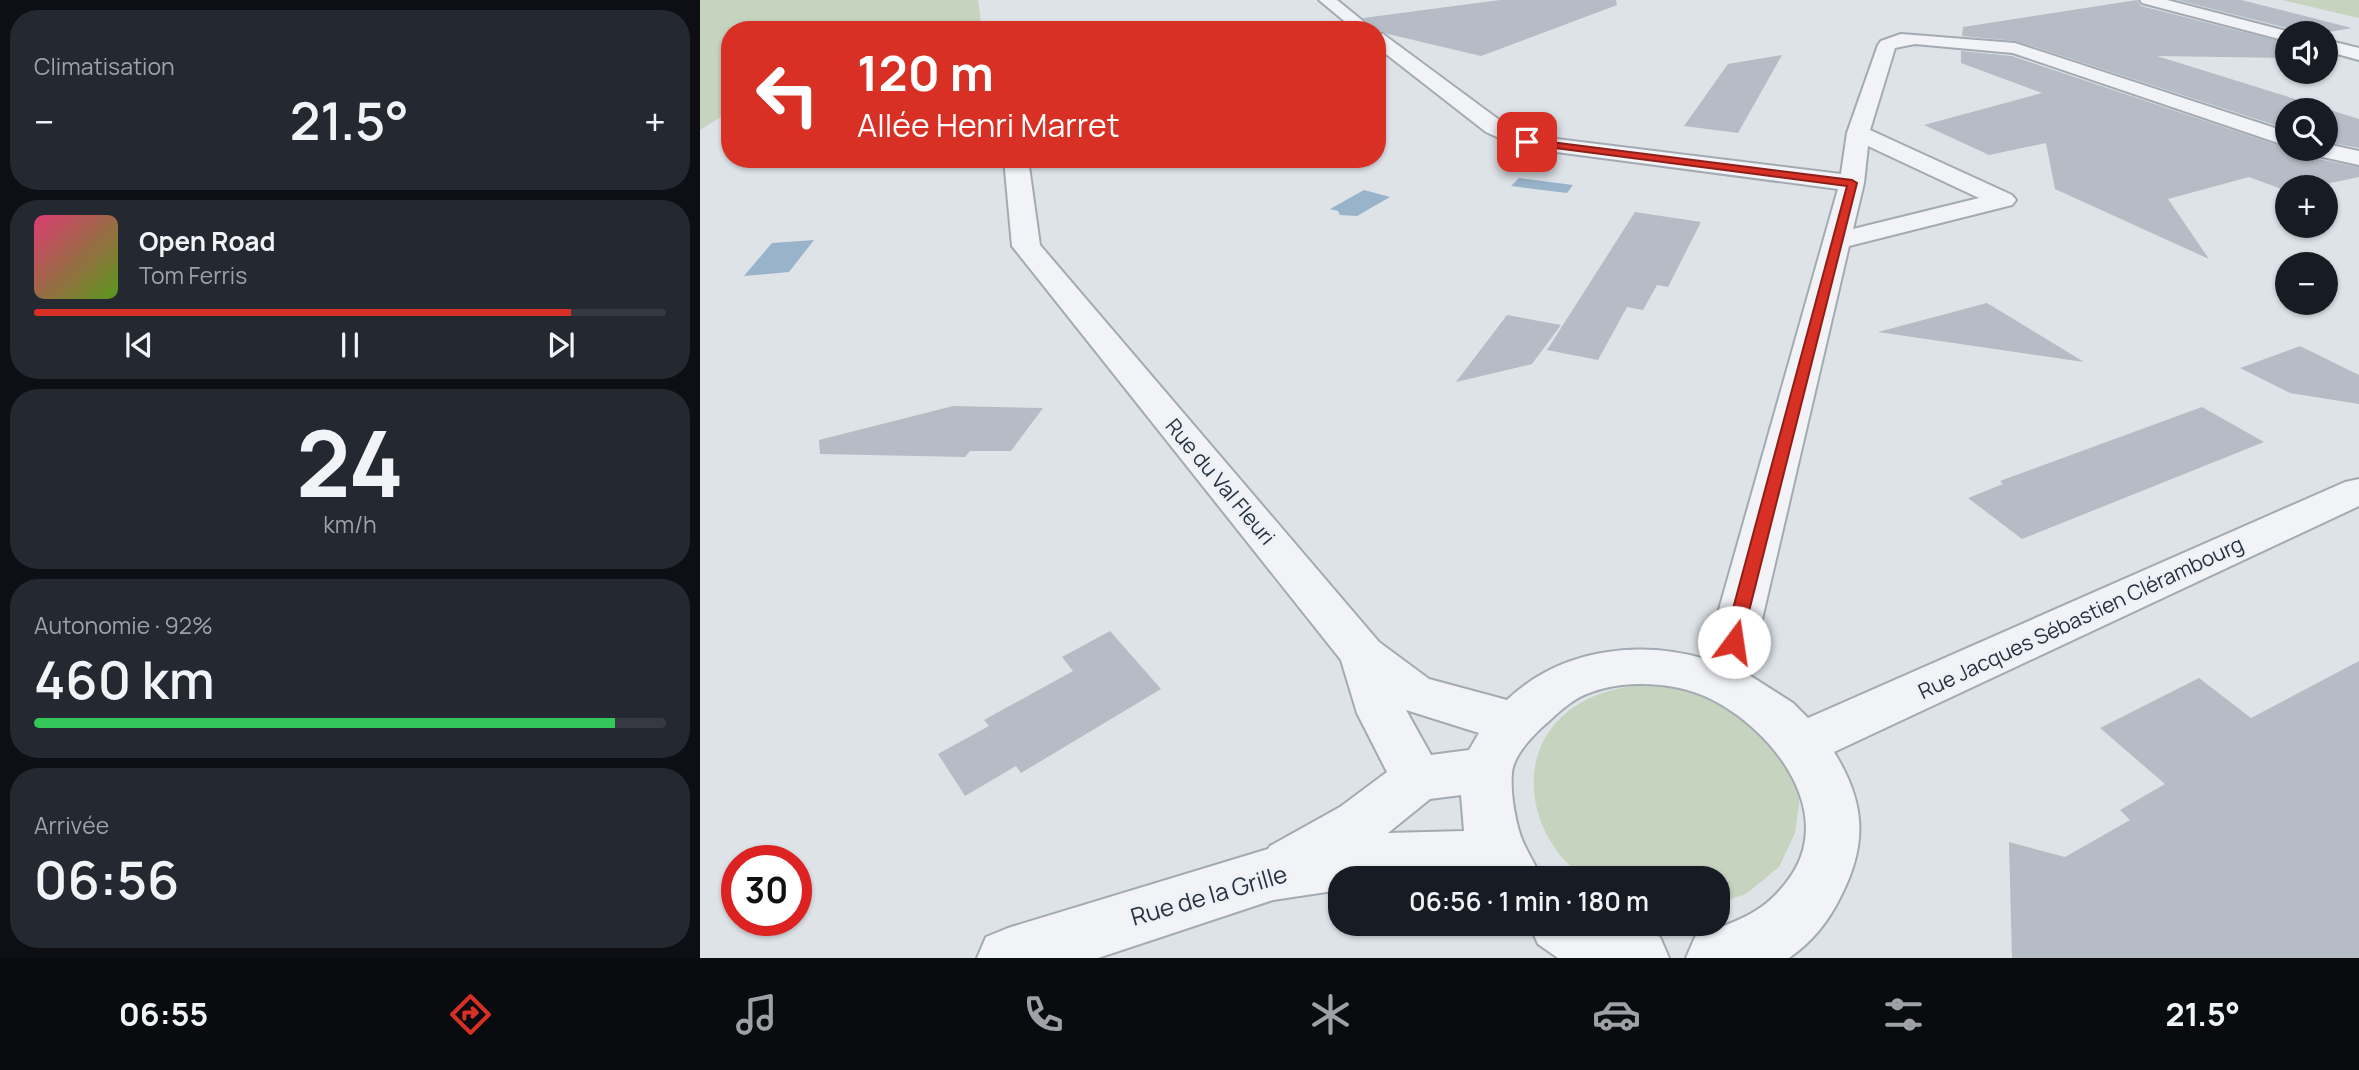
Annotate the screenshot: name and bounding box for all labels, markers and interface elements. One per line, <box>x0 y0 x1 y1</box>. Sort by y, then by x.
map controls <box>2275 21 2338 315</box>
button: sound <box>2275 21 2338 84</box>
text: 120 m <box>857 39 994 106</box>
icon: left <box>742 49 833 140</box>
text: Climatisation <box>34 50 175 82</box>
text: 21.5° <box>290 85 409 156</box>
text: − <box>34 95 55 147</box>
text: + <box>644 95 666 147</box>
button: search <box>2275 98 2338 161</box>
text: Allée Henri Marret <box>857 103 1120 147</box>
pin <box>1497 112 1557 172</box>
icon: arrive <box>1508 123 1546 161</box>
button: + <box>2275 175 2338 238</box>
text: Open Road <box>139 223 275 259</box>
button: − <box>2275 252 2338 315</box>
text: Tom Ferris <box>139 259 247 291</box>
icon: previous <box>120 326 158 364</box>
icon: pause <box>331 326 369 364</box>
icon: next <box>542 326 580 364</box>
text: 24 <box>296 400 404 524</box>
street label: Rue du Val Fleuri <box>1160 412 1282 550</box>
text: km/h <box>323 508 377 540</box>
street label: Rue Jacques Sébastien Clérambourg <box>1913 529 2248 705</box>
position arrow <box>1697 605 1771 679</box>
text: Autonomie · 92% <box>34 609 213 641</box>
text: 460 km <box>34 644 215 715</box>
text: Arrivée <box>34 809 109 841</box>
text: 06:56 <box>34 844 179 915</box>
speed limit sign: 30 <box>721 845 812 936</box>
street label: Rue de la Grille <box>1126 856 1291 933</box>
text: 06:56 · 1 min · 180 m <box>1409 883 1649 919</box>
icon: directions <box>446 990 495 1039</box>
icon: music <box>732 990 781 1039</box>
icon: phone <box>1019 990 1068 1039</box>
icon: climate <box>1306 990 1355 1039</box>
icon: car <box>1592 990 1641 1039</box>
icon: filters <box>1879 990 1928 1039</box>
text: 06:55 <box>119 992 208 1036</box>
text: 21.5° <box>2165 992 2240 1036</box>

